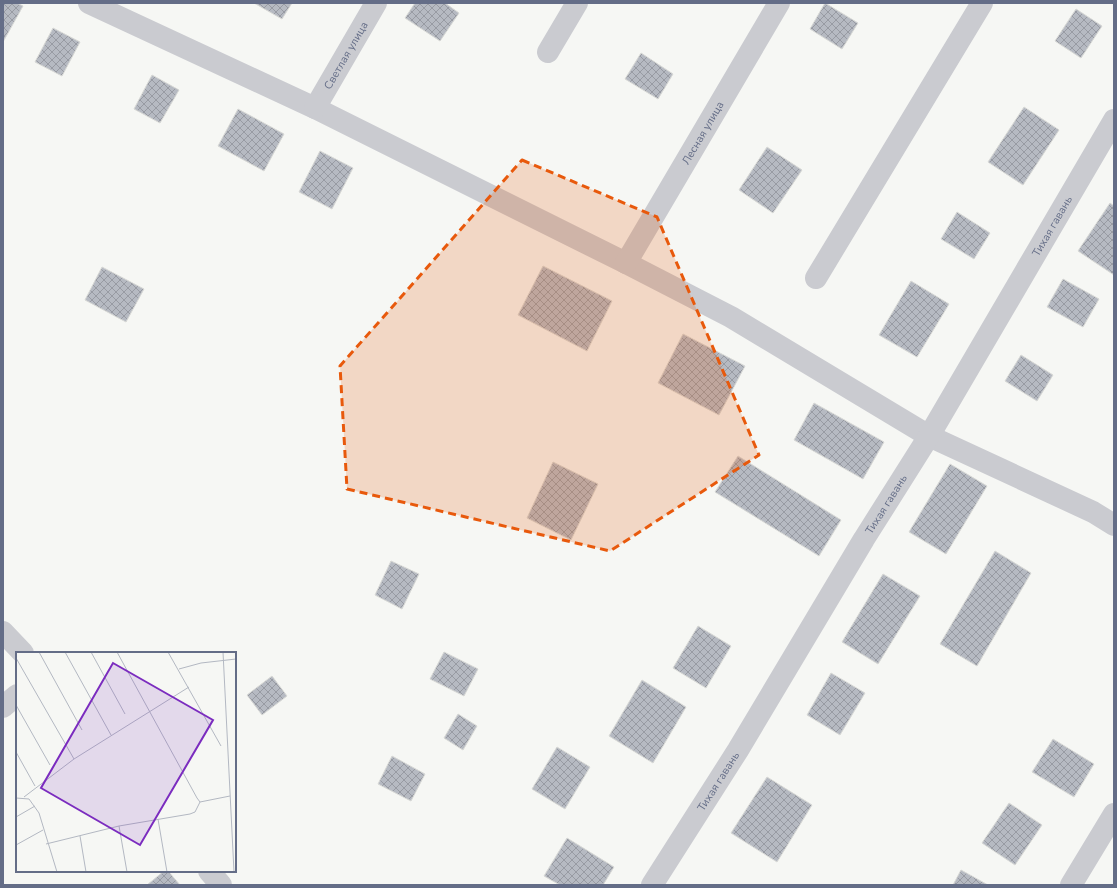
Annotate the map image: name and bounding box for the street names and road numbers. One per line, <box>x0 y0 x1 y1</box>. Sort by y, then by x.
street label: Светлая улица <box>320 19 372 92</box>
street label: Лесная улица <box>678 99 728 168</box>
street label: Тихая гавань <box>1029 193 1076 259</box>
street label: Тихая гавань <box>862 472 911 537</box>
street label: Тихая гавань <box>694 749 743 814</box>

